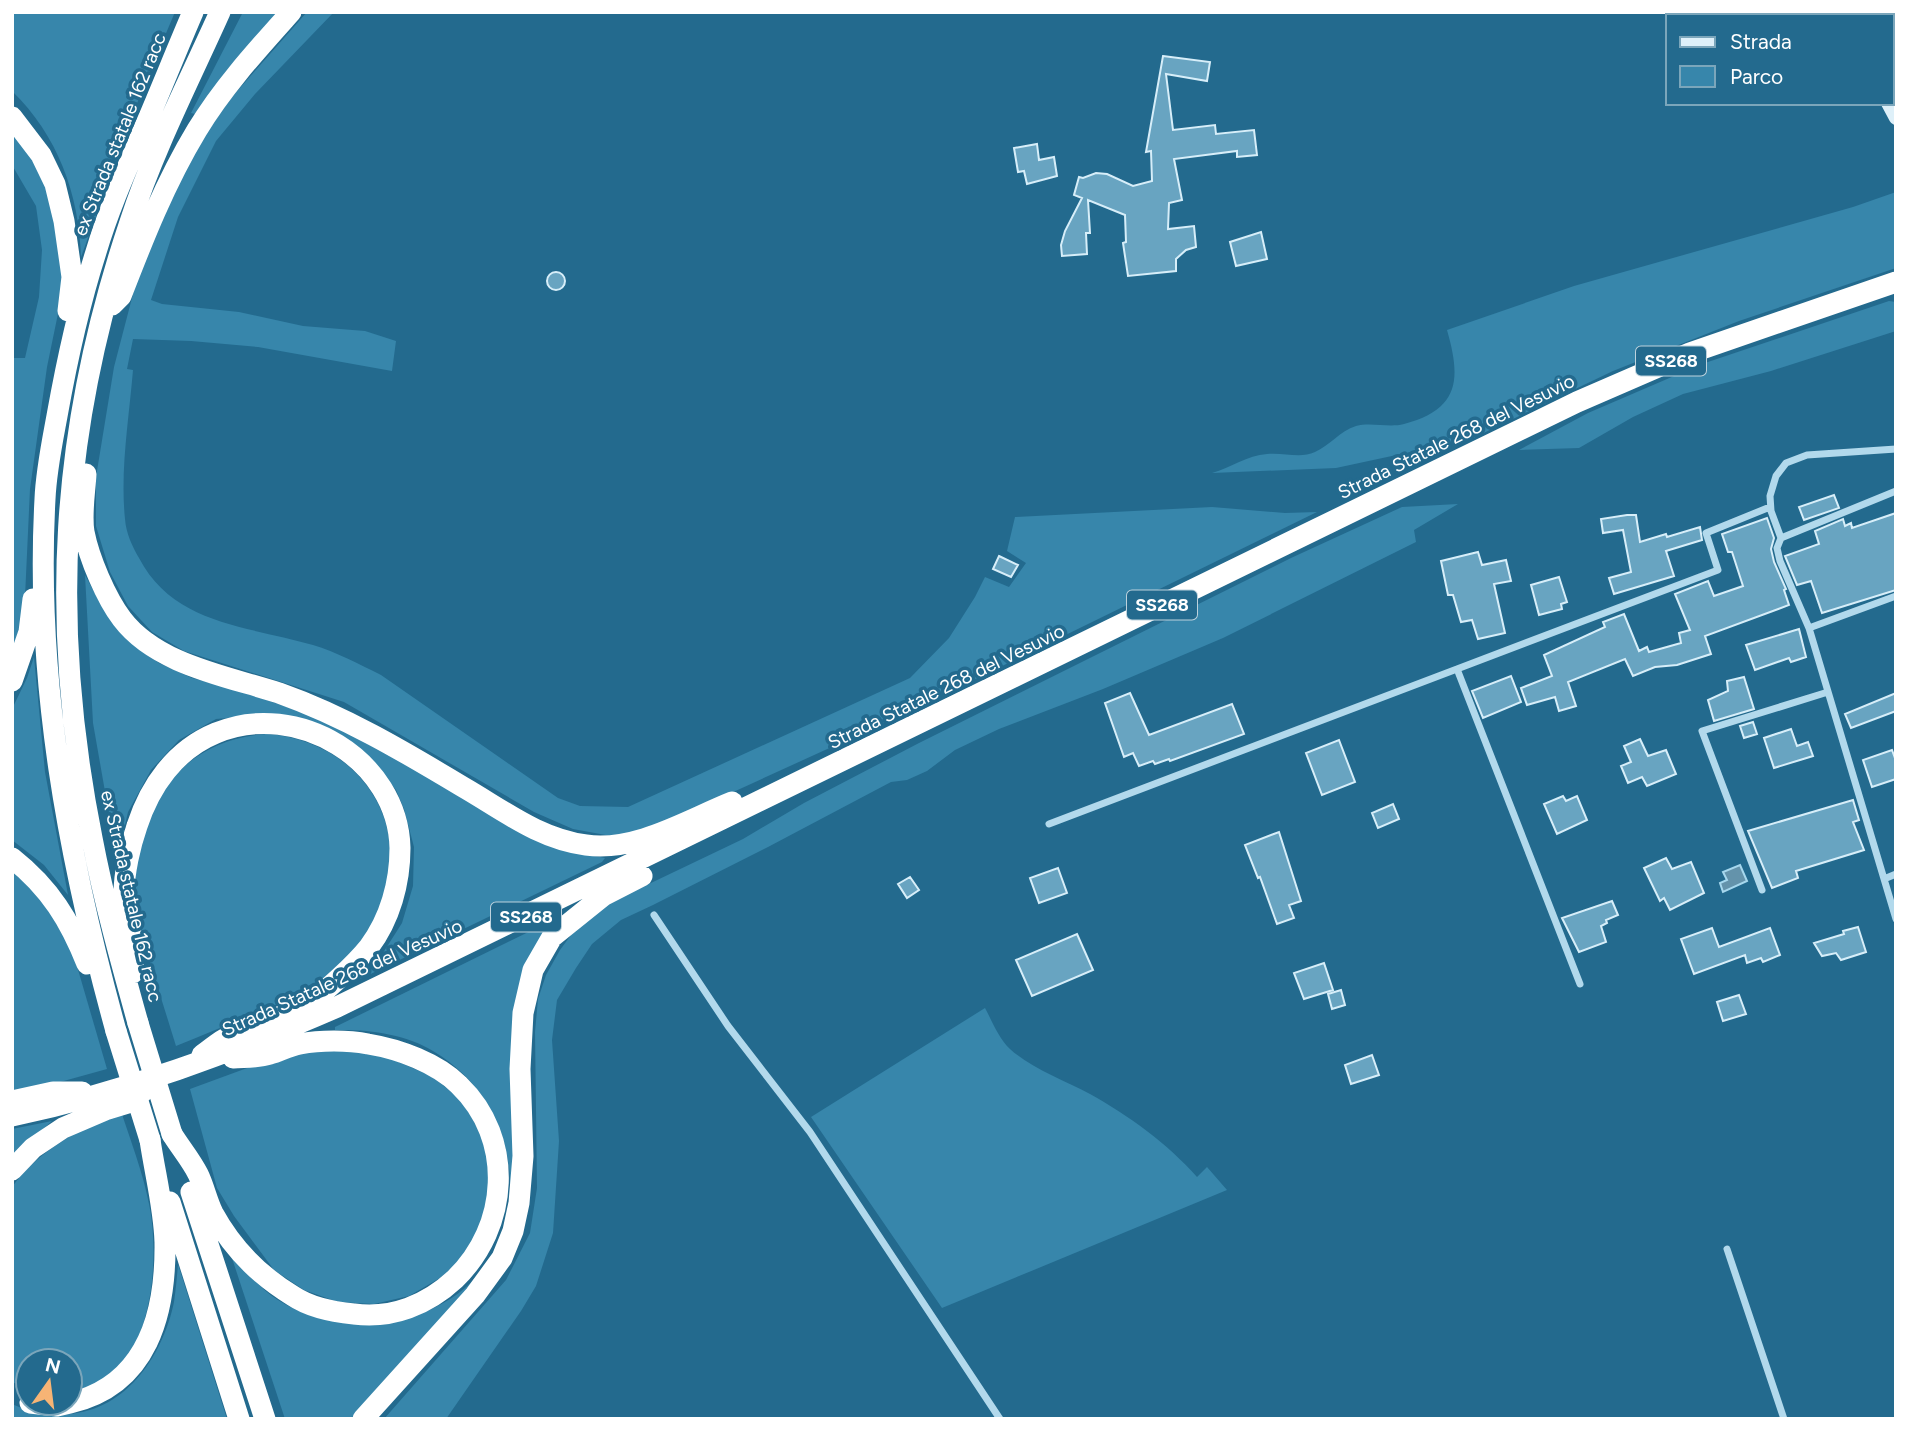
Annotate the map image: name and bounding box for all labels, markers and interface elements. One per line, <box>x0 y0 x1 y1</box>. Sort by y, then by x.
legend <box>1666 14 1894 105</box>
street label: ex Strada statale 162 racc <box>68 29 171 239</box>
text: Strada <box>1730 29 1792 54</box>
text: Parco <box>1730 64 1783 89</box>
road number: SS268 <box>1636 346 1706 376</box>
street label: Strada Statale 268 del Vesuvio <box>1334 369 1578 504</box>
road number: SS268 <box>1127 590 1197 620</box>
street label: Strada Statale 268 del Vesuvio <box>824 619 1068 754</box>
street label: ex Strada statale 162 racc <box>96 788 167 1004</box>
road number: SS268 <box>491 902 561 932</box>
street label: Strada Statale 268 del Vesuvio <box>218 914 466 1041</box>
north arrow <box>14 1347 84 1417</box>
text: N <box>43 1353 63 1379</box>

